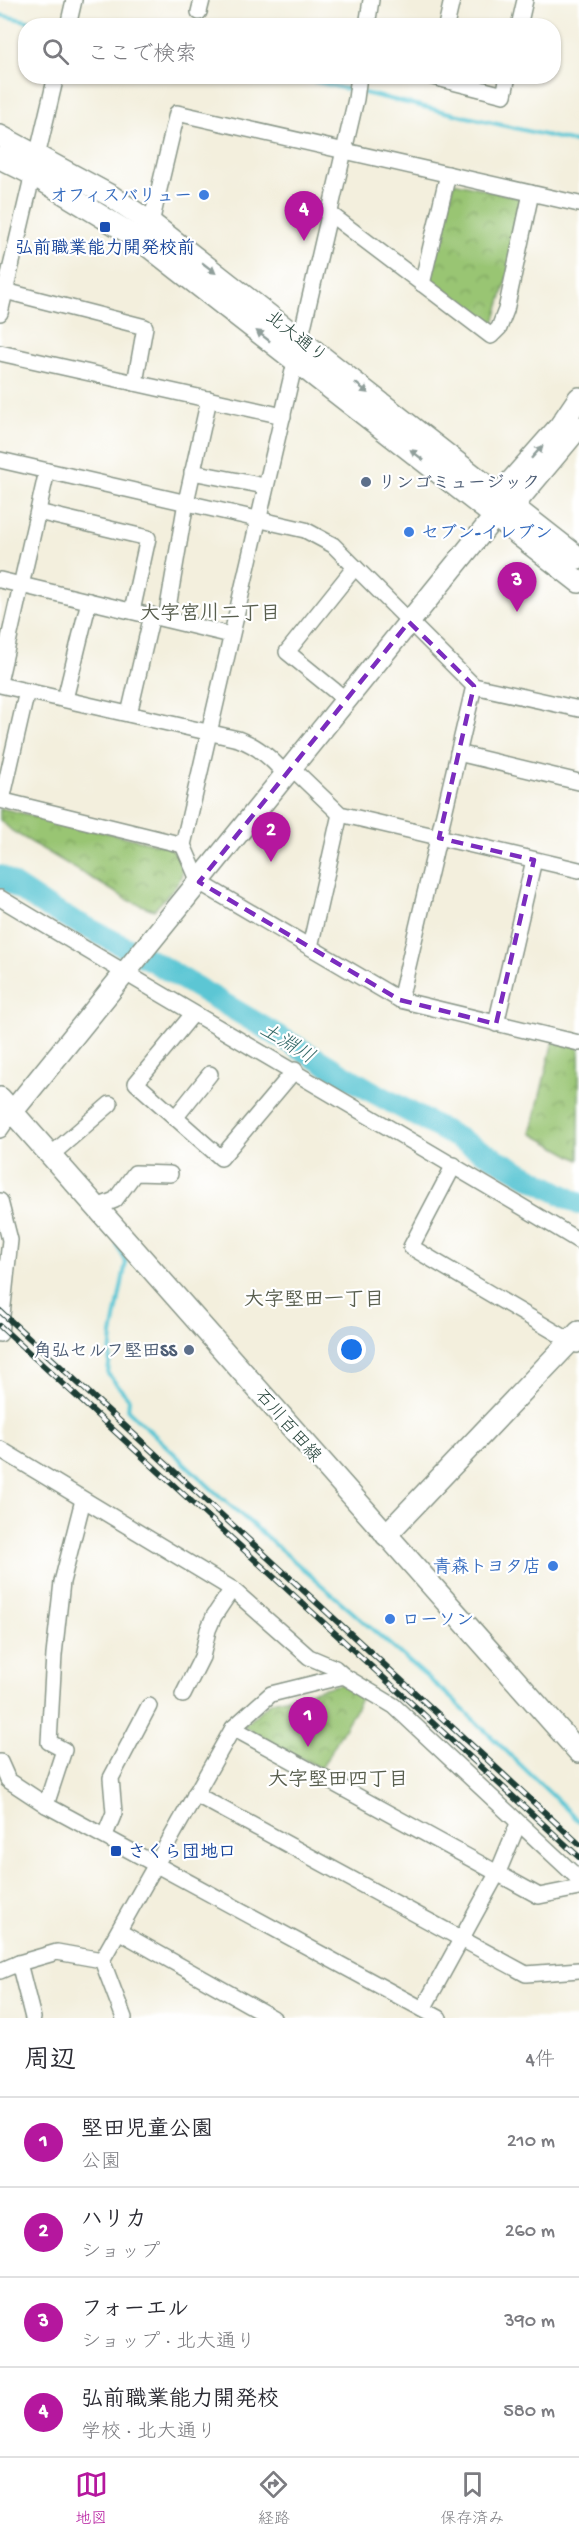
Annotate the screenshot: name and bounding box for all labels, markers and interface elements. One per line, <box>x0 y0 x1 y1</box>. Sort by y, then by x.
search box <box>18 18 561 84</box>
icon: search <box>39 35 72 68</box>
text: ここで検索 <box>87 43 197 69</box>
place label: オフィスバリュー <box>50 187 192 208</box>
marker: オフィスバリュー <box>197 188 211 202</box>
pin: 4 <box>284 192 324 241</box>
marker: 弘前職業能力開発校前 <box>98 220 112 234</box>
place label: 弘前職業能力開発校前 <box>15 238 195 260</box>
one-way arrow <box>201 261 216 273</box>
street label: 北大通り <box>261 308 330 368</box>
one-way arrow <box>256 330 271 342</box>
one-way arrow <box>354 382 370 395</box>
one-way arrow <box>530 445 543 460</box>
one-way arrow <box>410 450 425 462</box>
place label: リンゴミュージック <box>378 474 540 495</box>
marker: リンゴミュージック <box>359 475 373 489</box>
place label: セブン-イレブン <box>421 523 553 545</box>
marker: セブン-イレブン <box>402 525 416 539</box>
pin: 3 <box>498 562 536 612</box>
district label: 大字宮川二丁目 <box>140 602 280 627</box>
pin: 2 <box>252 812 290 862</box>
water label: 土淵川 <box>255 1019 318 1070</box>
district label: 大字堅田一丁目 <box>244 1288 384 1313</box>
your location <box>337 1335 366 1364</box>
place label: 角弘セルフ堅田SS <box>34 1340 178 1363</box>
marker: 角弘セルフ堅田SS <box>182 1343 196 1357</box>
street label: 石川百田線 <box>250 1385 325 1467</box>
place label: 青森トヨタ店 <box>433 1557 541 1579</box>
marker: 青森トヨタ店 <box>546 1559 560 1573</box>
place label: ローソン <box>402 1611 474 1632</box>
marker: ローソン <box>383 1612 397 1626</box>
pin: 1 <box>288 1698 328 1747</box>
district label: 大字堅田四丁目 <box>268 1768 408 1793</box>
place label: さくら団地口 <box>128 1842 236 1864</box>
marker: さくら団地口 <box>109 1844 123 1858</box>
text: 周辺 <box>24 2047 76 2078</box>
text: 4件 <box>526 2050 555 2073</box>
text: 堅田児童公園 <box>81 2118 213 2144</box>
text: 1 <box>39 2131 48 2154</box>
text: 210 m <box>507 2131 555 2154</box>
text: 公園 <box>81 2152 121 2175</box>
text: ハリカ <box>81 2208 147 2234</box>
text: 2 <box>39 2221 48 2244</box>
text: 260 m <box>505 2221 555 2244</box>
text: ショップ <box>81 2242 160 2265</box>
text: フォーエル <box>81 2298 189 2324</box>
text: 3 <box>38 2311 49 2334</box>
text: 390 m <box>504 2311 555 2334</box>
text: ショップ · 北大通り <box>81 2332 256 2355</box>
text: 弘前職業能力開発校 <box>81 2388 279 2414</box>
text: 4 <box>39 2401 48 2424</box>
text: 580 m <box>503 2401 555 2424</box>
text: 学校 · 北大通り <box>81 2422 217 2445</box>
tab: 地図 <box>75 2468 108 2530</box>
tab: 経路 <box>257 2468 290 2530</box>
tab: 保存済み <box>440 2468 504 2530</box>

